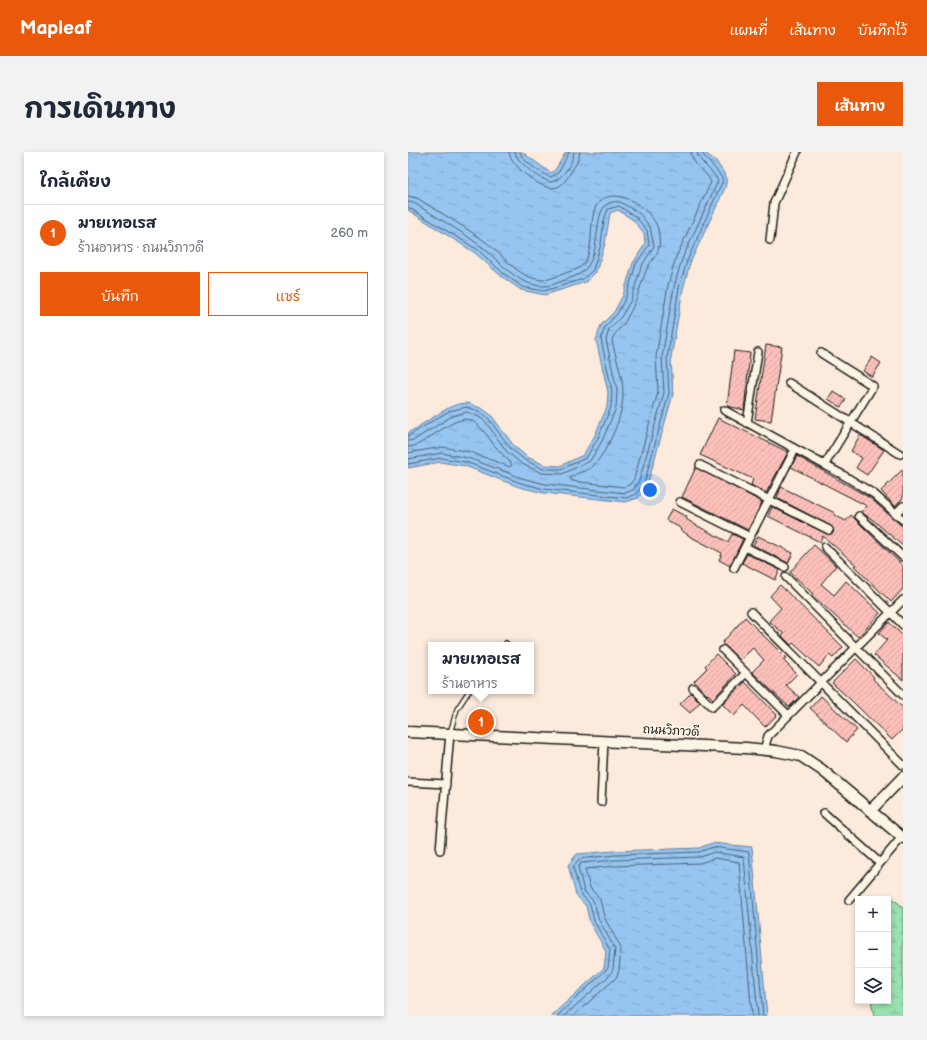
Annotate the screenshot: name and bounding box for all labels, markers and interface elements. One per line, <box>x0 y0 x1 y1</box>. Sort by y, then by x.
text: Mapleaf <box>20 17 92 40</box>
text: แผนที่ <box>730 22 767 39</box>
text: เส้นทาง <box>789 22 836 39</box>
text: บันทึกไว้ <box>858 22 907 39</box>
button: เส้นทาง <box>817 82 903 126</box>
text: การเดินทาง <box>24 93 176 126</box>
text: ใกล้เคียง <box>40 172 111 192</box>
text: มายเทอเรส <box>78 214 156 233</box>
text: 1 <box>50 225 56 241</box>
text: 260 m <box>330 225 368 241</box>
text: ร้านอาหาร · ถนนวิภาวดี <box>78 240 204 256</box>
button: บันทึก <box>40 272 200 316</box>
button: แชร์ <box>208 272 368 316</box>
your location <box>640 480 660 500</box>
popup <box>428 642 534 694</box>
text: มายเทอเรส <box>442 650 520 669</box>
text: ร้านอาหาร <box>442 676 498 692</box>
pin: 1 <box>468 707 494 737</box>
street label: ถนนวิภาวดี <box>642 722 700 740</box>
map controls <box>855 896 891 1004</box>
button: + <box>855 896 891 932</box>
button: − <box>855 932 891 968</box>
button: layers <box>855 968 891 1004</box>

